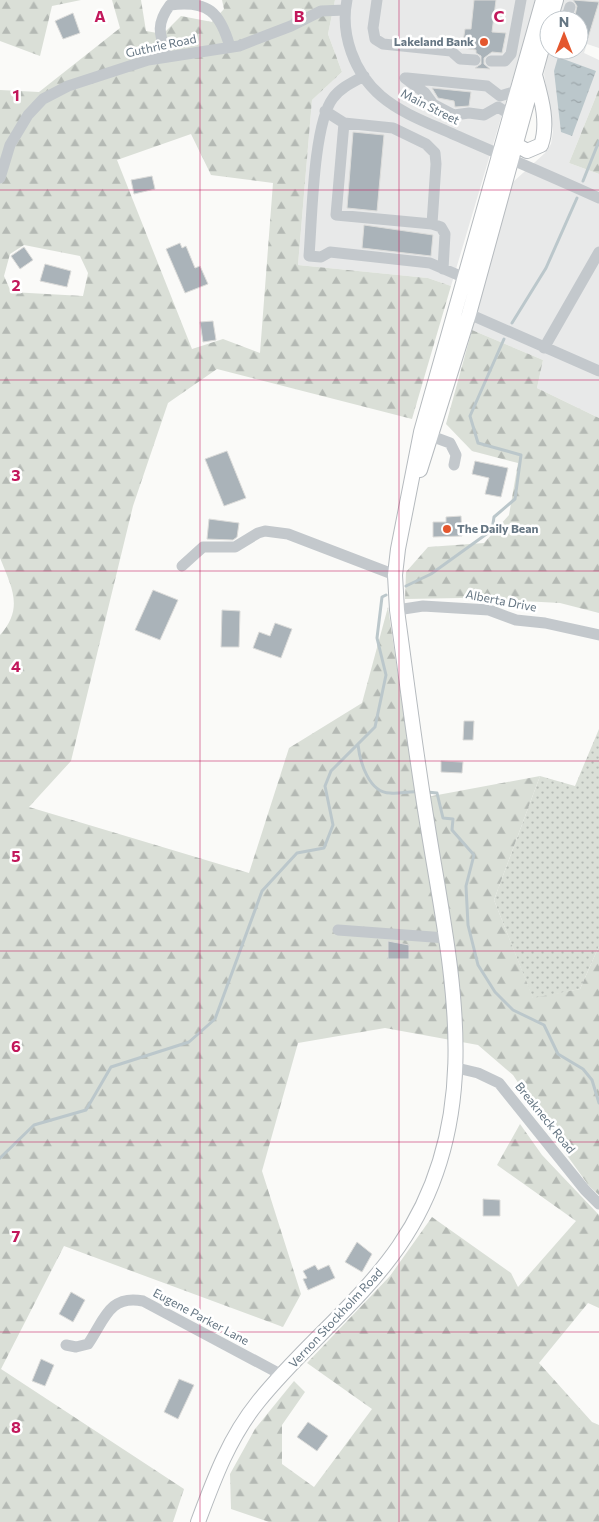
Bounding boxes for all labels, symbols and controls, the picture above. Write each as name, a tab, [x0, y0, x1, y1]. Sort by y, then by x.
text: A	[94, 6, 106, 25]
text: B	[294, 6, 305, 25]
text: C	[494, 6, 505, 25]
north arrow	[539, 10, 589, 60]
text: N	[559, 13, 569, 30]
street label: Guthrie Road	[124, 31, 197, 59]
place label: Lakeland Bank	[394, 34, 474, 48]
marker: Lakeland Bank	[478, 36, 490, 48]
text: 1	[12, 85, 20, 104]
street label: Main Street	[399, 85, 462, 127]
text: 2	[11, 275, 21, 294]
text: 3	[11, 465, 21, 484]
place label: The Daily Bean	[457, 521, 539, 535]
marker: The Daily Bean	[441, 523, 453, 535]
street label: Alberta Drive	[464, 586, 538, 614]
text: 4	[11, 656, 21, 675]
text: 5	[11, 846, 21, 865]
text: 6	[11, 1036, 21, 1055]
street label: Breakneck Road	[513, 1079, 579, 1156]
text: 7	[12, 1226, 21, 1245]
street label: Vernon Stockholm Road	[285, 1265, 385, 1370]
street label: Eugene Parker Lane	[151, 1285, 252, 1347]
text: 8	[11, 1417, 21, 1436]

